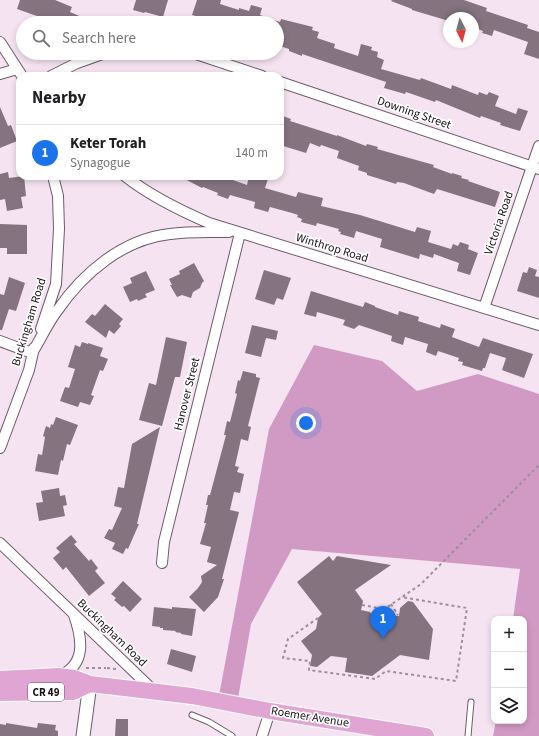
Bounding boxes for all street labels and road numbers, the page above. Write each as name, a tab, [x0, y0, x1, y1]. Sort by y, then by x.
street label: Downing Street	[375, 92, 453, 134]
street label: Victoria Road	[480, 189, 518, 257]
street label: Winthrop Road	[294, 229, 370, 267]
street label: Buckingham Road	[8, 276, 50, 368]
street label: Hanover Street	[170, 356, 204, 432]
street label: Buckingham Road	[73, 595, 151, 671]
road number: CR 49	[28, 683, 64, 701]
street label: Roemer Avenue	[270, 702, 350, 732]

